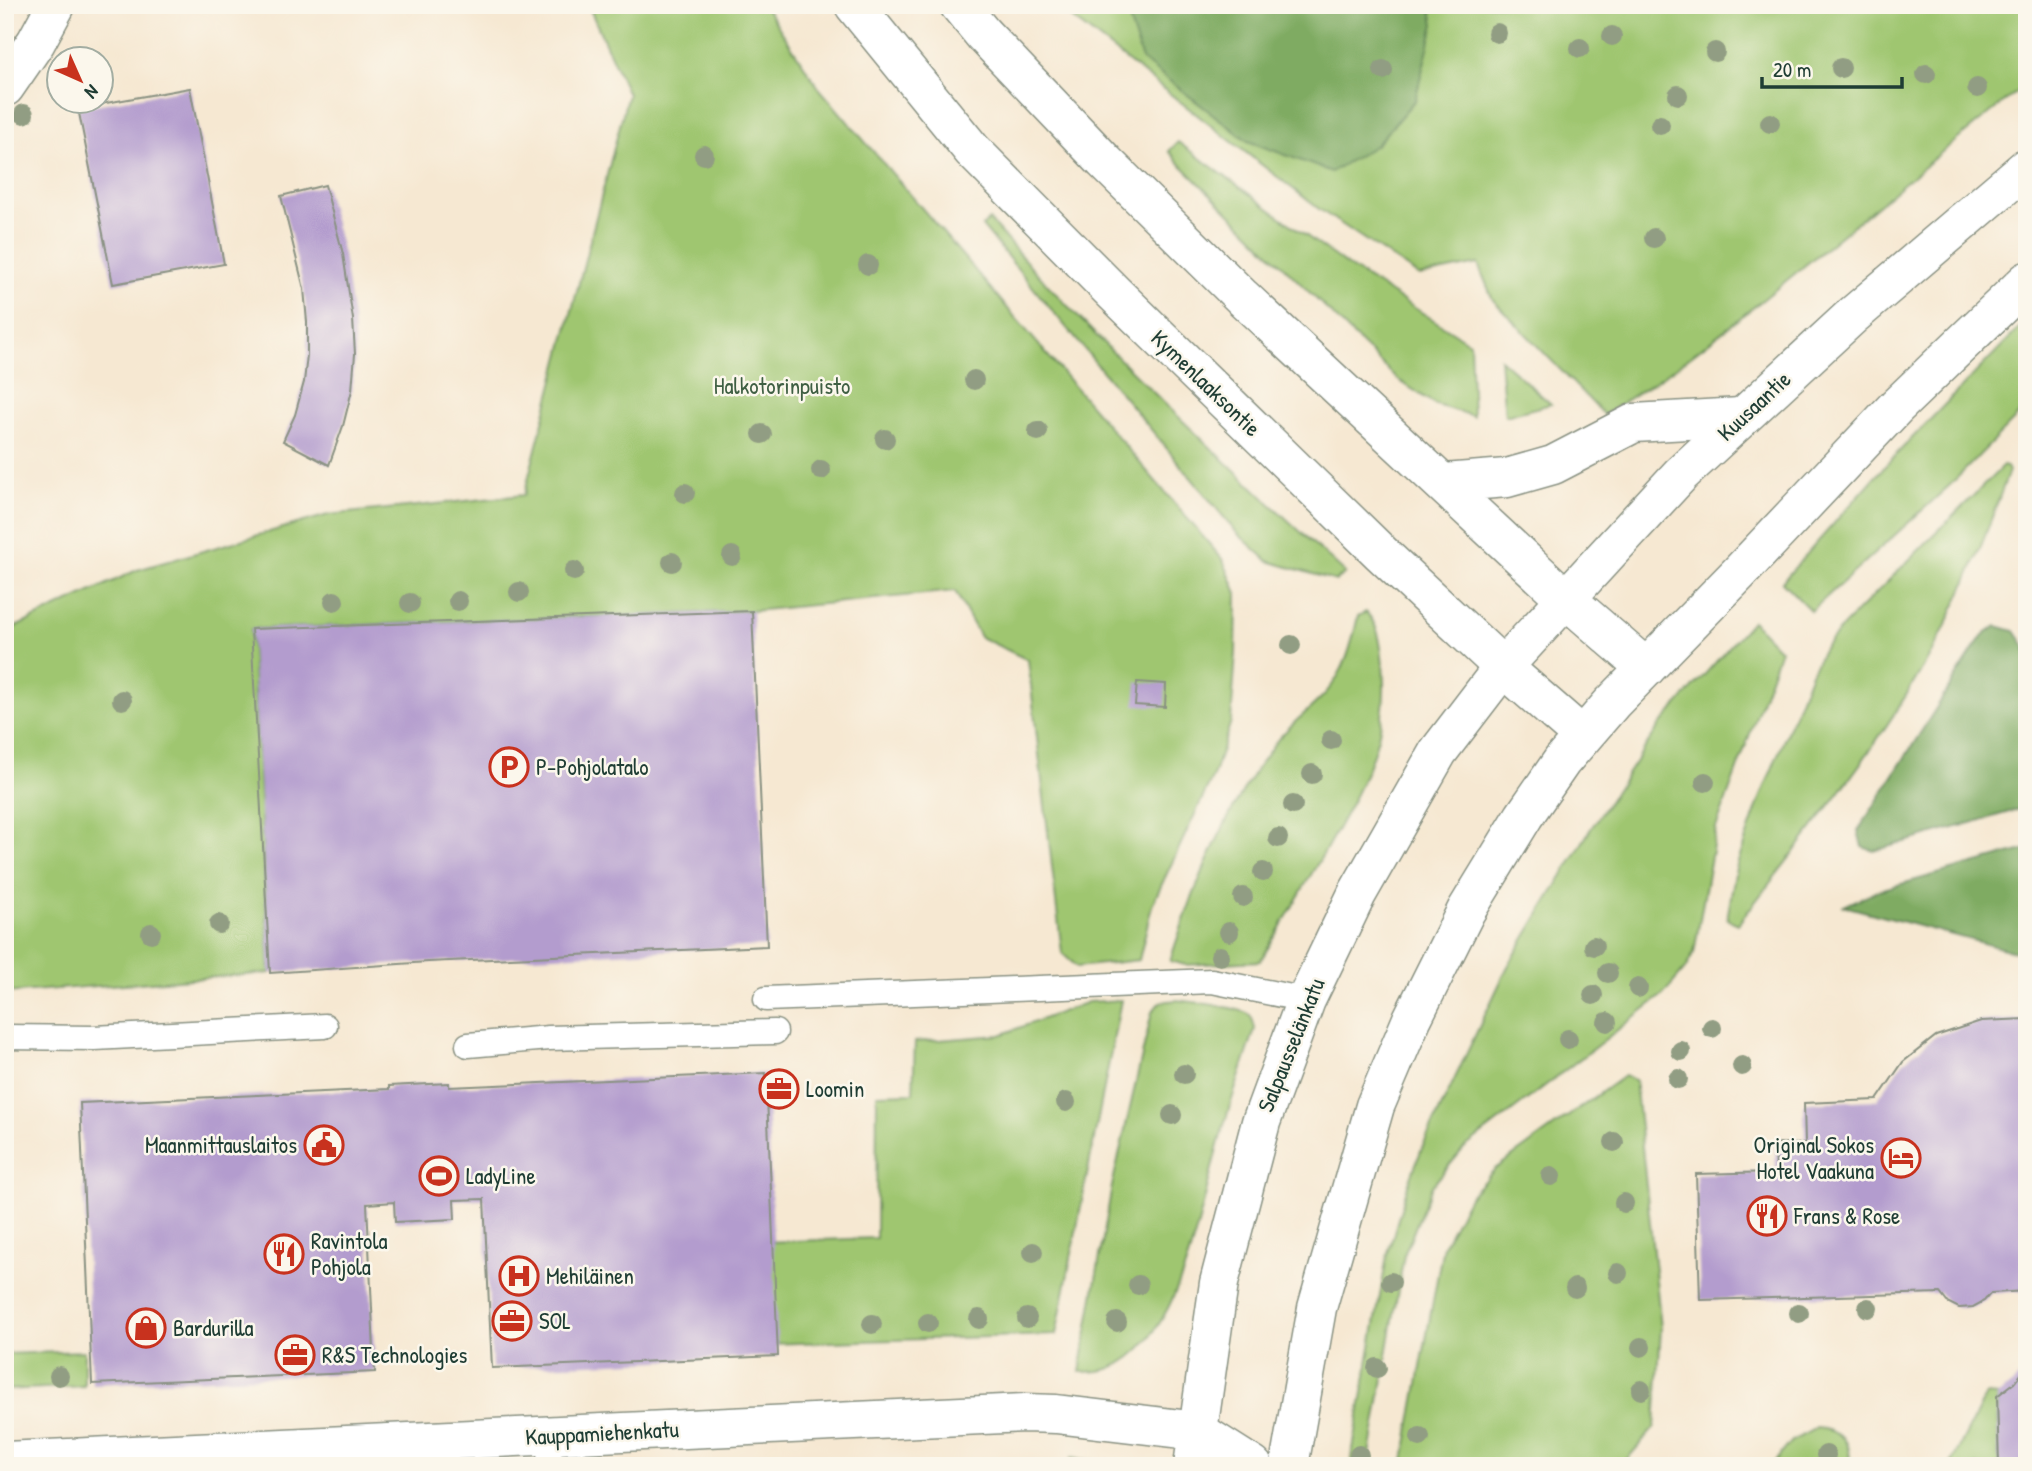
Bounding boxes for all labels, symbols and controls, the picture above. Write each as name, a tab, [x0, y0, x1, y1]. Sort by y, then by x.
north arrow	[46, 46, 116, 116]
scale bar	[1762, 46, 1902, 90]
text: 20 m	[1773, 55, 1811, 84]
text: N	[79, 79, 105, 105]
street label: Kymenlaaksontie	[1145, 322, 1268, 443]
street label: Kuusaantie	[1710, 364, 1797, 448]
park label: Halkotorinpuisto	[714, 370, 850, 401]
parking icon: P-Pohjolatalo	[488, 746, 530, 788]
place label: P-Pohjolatalo	[536, 751, 648, 782]
street label: Salpausselänkatu	[1250, 973, 1331, 1116]
office icon: Loomin	[758, 1068, 800, 1110]
place label: Loomin	[806, 1073, 864, 1104]
public building icon: Maanmittauslaitos	[303, 1124, 345, 1166]
place label: Maanmittauslaitos	[145, 1129, 297, 1160]
place label: Original Sokos Hotel Vaakuna	[1754, 1129, 1874, 1186]
hotel icon: Original Sokos Hotel Vaakuna	[1880, 1137, 1922, 1179]
sports icon: LadyLine	[418, 1155, 460, 1197]
place label: LadyLine	[466, 1160, 536, 1191]
restaurant icon: Frans & Rose	[1746, 1195, 1788, 1237]
place label: Frans & Rose	[1793, 1200, 1900, 1231]
place label: Ravintola Pohjola	[311, 1225, 388, 1282]
restaurant icon: Ravintola Pohjola	[263, 1233, 305, 1275]
hospital icon: Mehiläinen	[498, 1255, 540, 1297]
place label: Mehiläinen	[546, 1260, 634, 1291]
office icon: SOL	[491, 1300, 533, 1342]
place label: SOL	[539, 1305, 571, 1336]
shop icon: Bardurilla	[125, 1307, 167, 1349]
place label: Bardurilla	[173, 1312, 254, 1343]
office icon: R&S Technologies	[274, 1334, 316, 1376]
place label: R&S Technologies	[322, 1339, 468, 1370]
street label: Kauppamiehenkatu	[524, 1413, 680, 1452]

